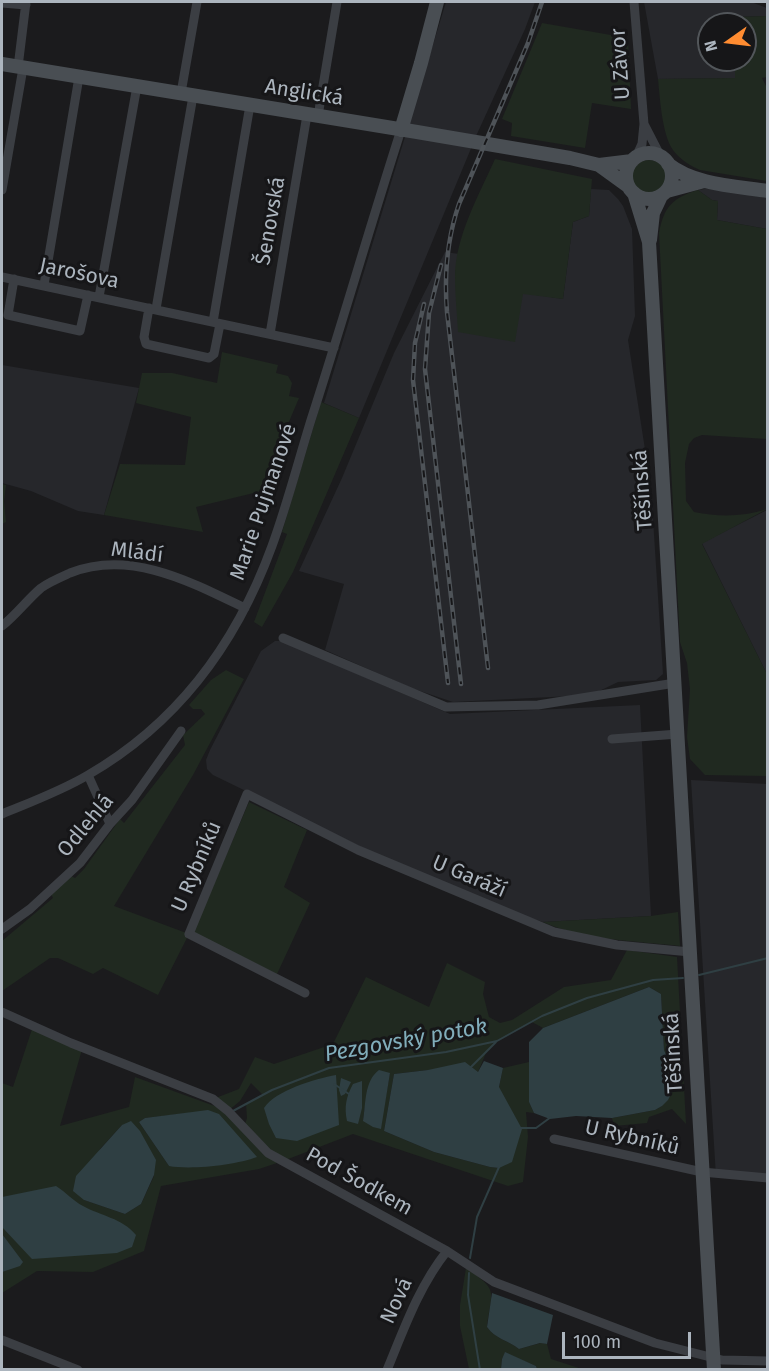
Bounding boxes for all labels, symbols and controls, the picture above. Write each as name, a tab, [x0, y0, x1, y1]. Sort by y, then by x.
north arrow	[697, 12, 757, 72]
street label: U Závor	[606, 27, 636, 101]
text: N	[700, 39, 721, 53]
street label: Anglická	[263, 74, 345, 112]
street label: Šenovská	[251, 175, 291, 267]
street label: Jarošova	[37, 253, 121, 295]
street label: Marie Pujmanové	[225, 420, 303, 584]
street label: Těšínská	[628, 449, 658, 531]
street label: Mládí	[109, 537, 165, 569]
street label: Odlehlá	[52, 789, 120, 863]
street label: U Rybníků	[167, 818, 227, 916]
street label: U Garáží	[428, 850, 510, 904]
street label: Těšínská	[659, 1012, 689, 1094]
water label: Pezgovský potok	[323, 1014, 489, 1068]
street label: U Rybníků	[582, 1115, 682, 1161]
street label: Pod Šodkem	[301, 1142, 417, 1222]
street label: Nová	[375, 1274, 419, 1328]
scale bar	[565, 1320, 694, 1358]
text: 100 m	[573, 1331, 621, 1353]

